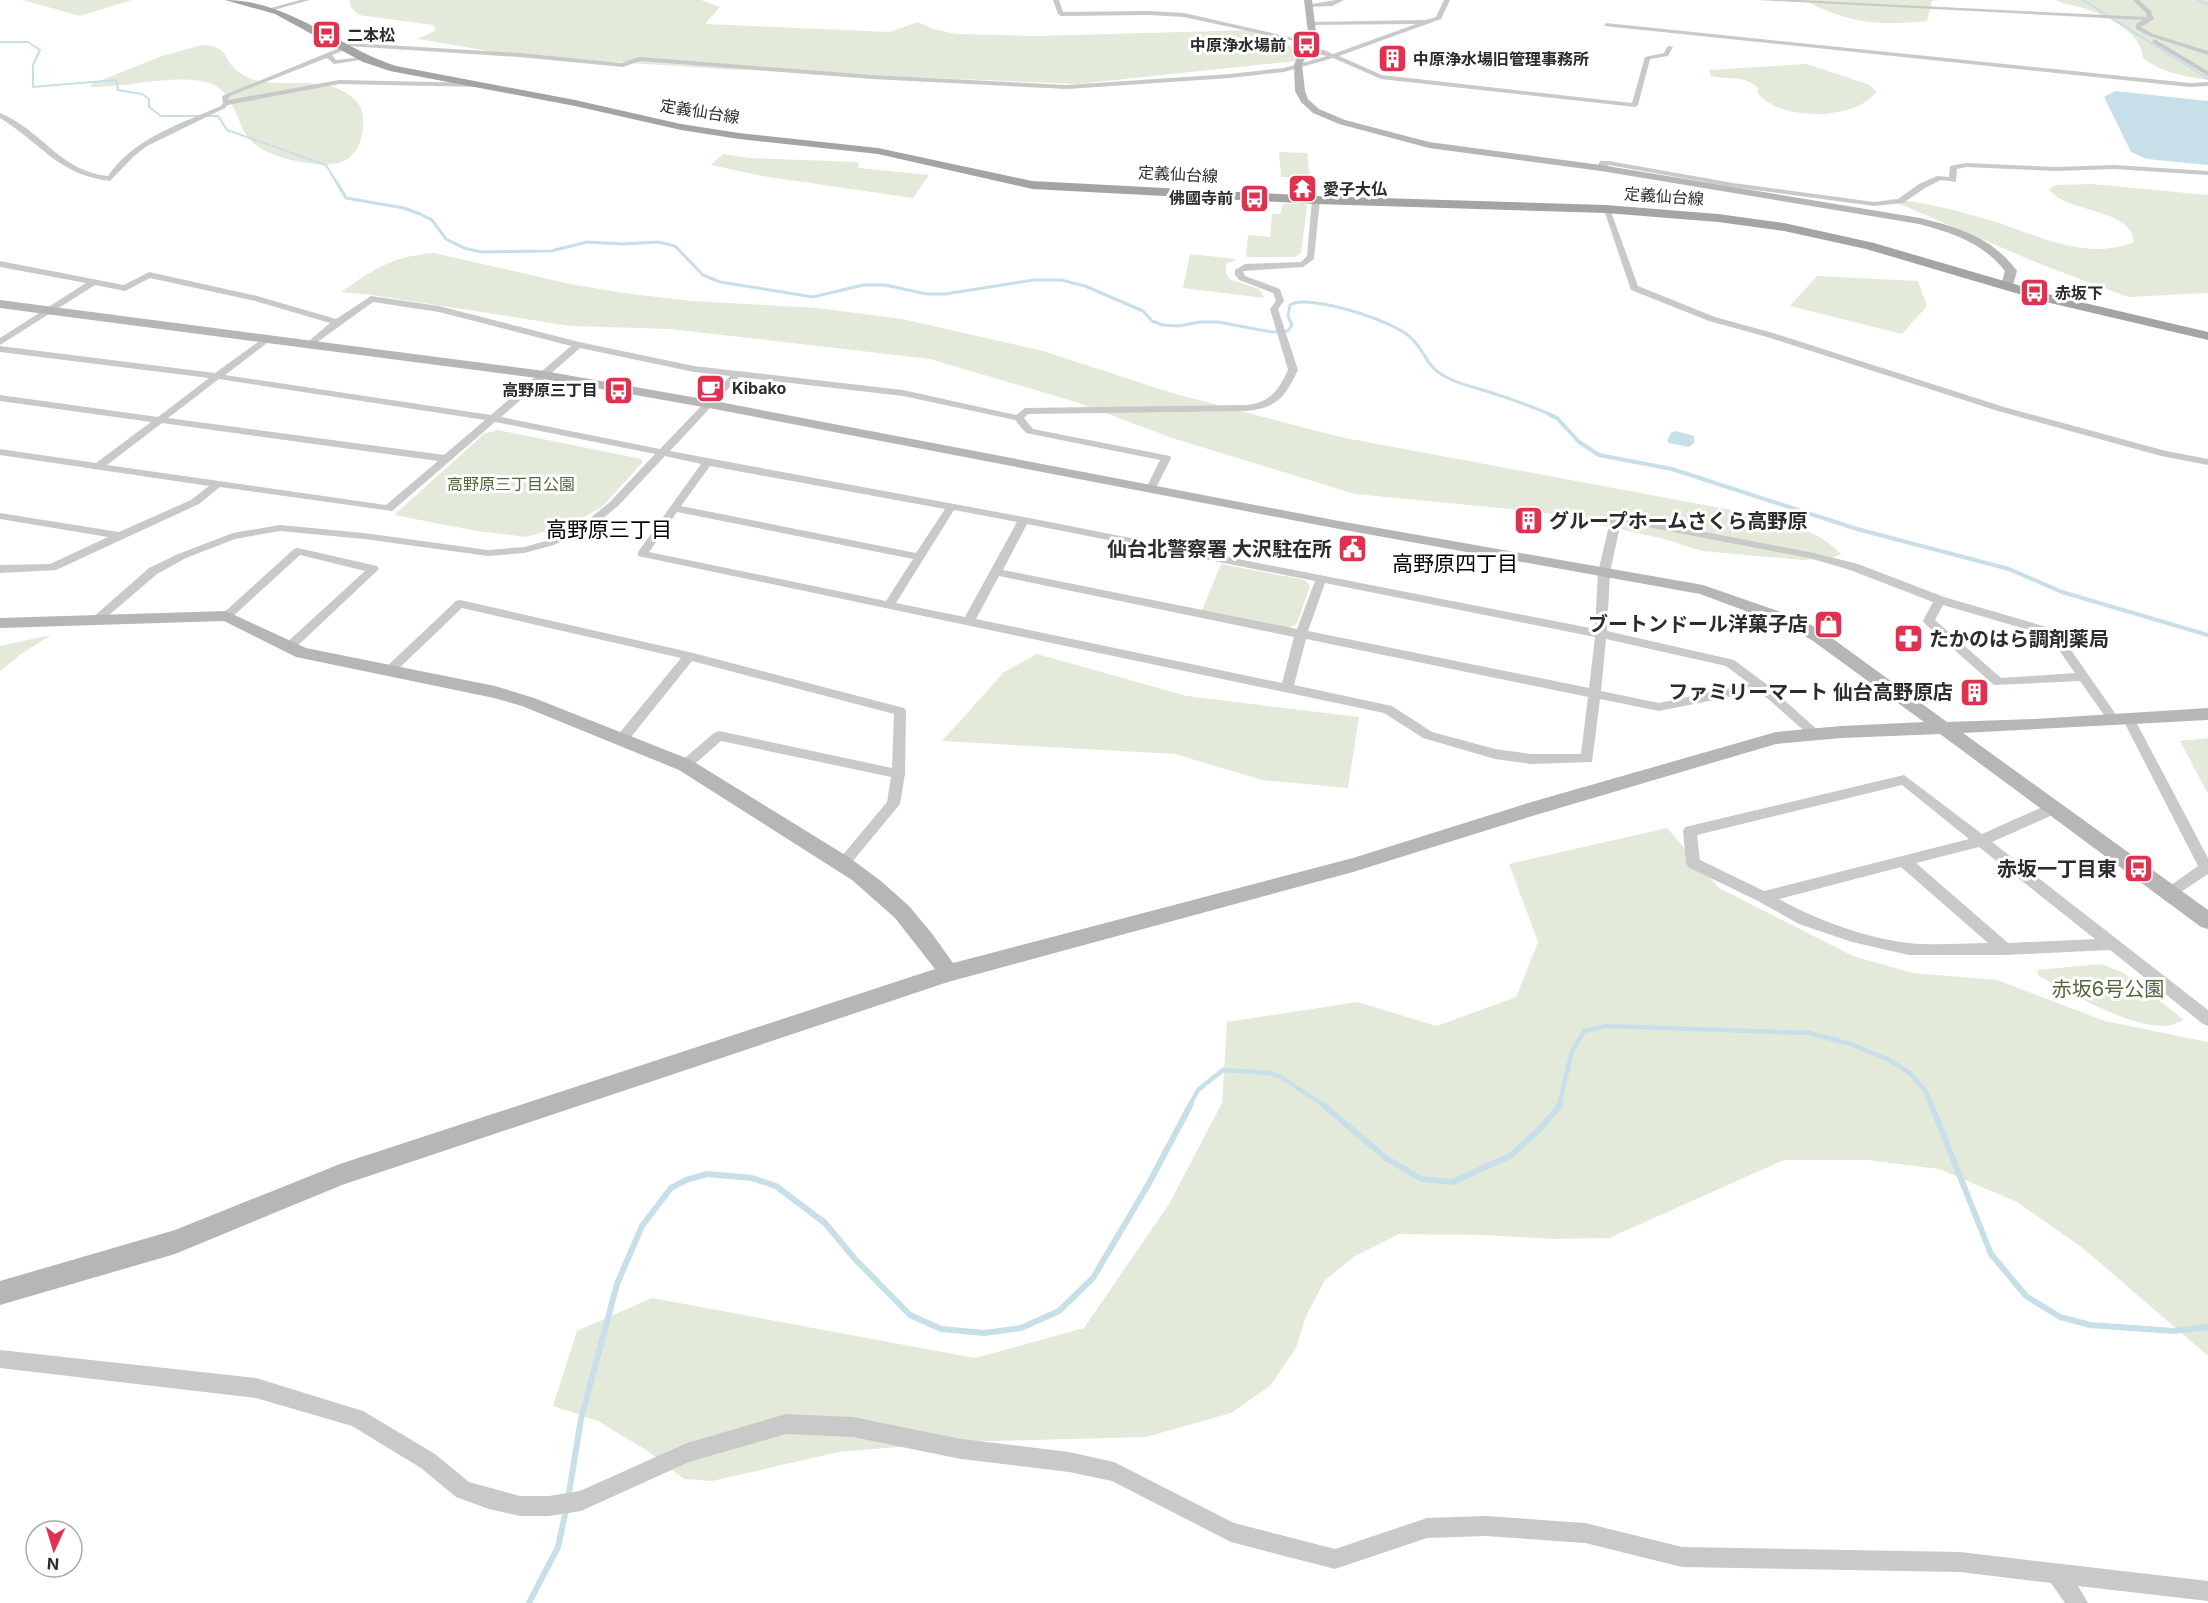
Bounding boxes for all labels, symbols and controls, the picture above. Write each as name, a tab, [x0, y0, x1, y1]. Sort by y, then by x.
bus stop icon: 二本松	[310, 19, 342, 51]
place label: 二本松	[347, 25, 395, 45]
bus stop icon: 中原浄水場前	[1291, 29, 1323, 61]
place label: 中原浄水場前	[1190, 35, 1286, 55]
building icon: 中原浄水場旧管理事務所	[1376, 43, 1408, 75]
place label: 中原浄水場旧管理事務所	[1413, 49, 1589, 69]
street label: 定義仙台線	[659, 95, 741, 127]
street label: 定義仙台線	[1138, 162, 1218, 186]
temple icon: 愛子大仏	[1286, 173, 1318, 205]
place label: 愛子大仏	[1323, 179, 1387, 199]
bus stop icon: 佛國寺前	[1238, 182, 1270, 214]
street label: 定義仙台線	[1623, 183, 1705, 209]
place label: 佛國寺前	[1169, 188, 1233, 208]
bus stop icon: 赤坂下	[2018, 277, 2050, 309]
place label: 赤坂下	[2055, 283, 2103, 303]
cafe icon: Kibako	[695, 372, 727, 404]
bus stop icon: 高野原三丁目	[603, 374, 635, 406]
place label: Kibako	[732, 378, 786, 398]
place label: 高野原三丁目	[502, 380, 598, 400]
park label: 高野原三丁目公園	[447, 474, 575, 494]
building icon: グループホームさくら高野原	[1512, 505, 1544, 537]
place label: グループホームさくら高野原	[1549, 509, 1807, 533]
district label: 高野原三丁目	[546, 517, 672, 542]
public building icon: 仙台北警察署 大沢駐在所	[1337, 533, 1369, 565]
place label: 仙台北警察署 大沢駐在所	[1107, 537, 1332, 561]
district label: 高野原四丁目	[1392, 551, 1518, 576]
shop icon: ブートンドール洋菓子店	[1813, 608, 1845, 640]
place label: ブートンドール洋菓子店	[1588, 612, 1808, 636]
pharmacy icon: たかのはら調剤薬局	[1892, 623, 1924, 655]
place label: たかのはら調剤薬局	[1929, 627, 2109, 651]
building icon: ファミリーマート 仙台高野原店	[1958, 676, 1990, 708]
place label: ファミリーマート 仙台高野原店	[1668, 680, 1953, 704]
bus stop icon: 赤坂一丁目東	[2122, 853, 2154, 885]
place label: 赤坂一丁目東	[1997, 857, 2117, 881]
park label: 赤坂6号公園	[2052, 977, 2164, 1001]
north arrow	[24, 1519, 84, 1579]
text: N	[46, 1554, 60, 1574]

